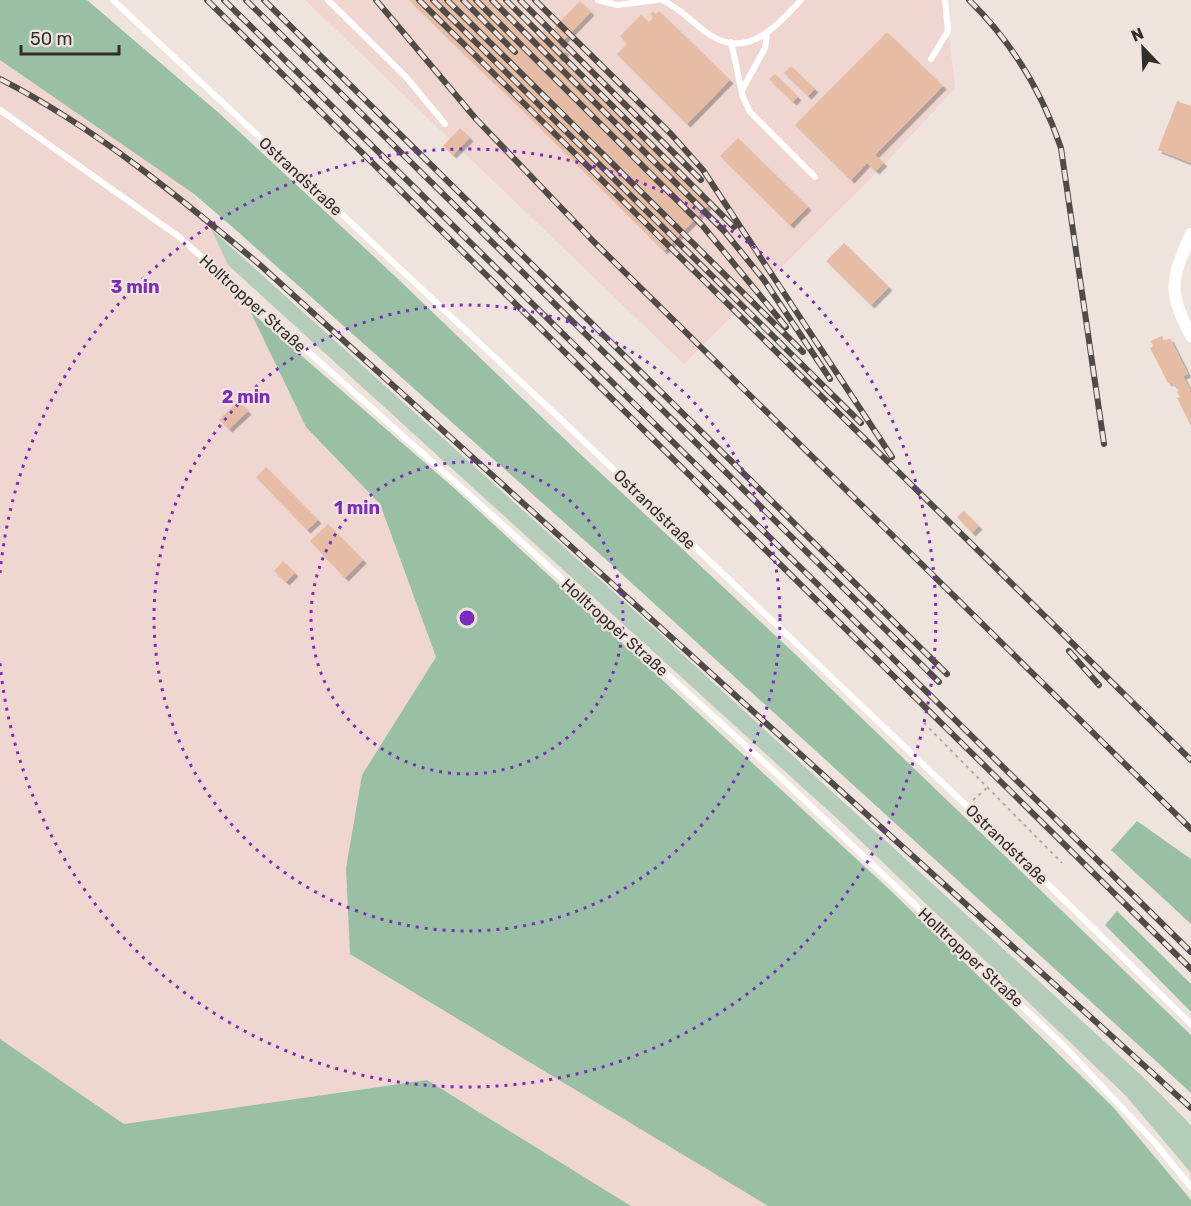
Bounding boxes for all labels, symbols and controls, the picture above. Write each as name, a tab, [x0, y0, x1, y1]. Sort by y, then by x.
scale bar	[21, 18, 118, 56]
north arrow	[1113, 18, 1173, 78]
text: N	[1128, 24, 1146, 46]
text: 50 m	[30, 28, 73, 50]
street label: Ostrandstraße	[255, 133, 346, 220]
street label: Holltropper Straße	[195, 251, 310, 356]
text: 3 min	[111, 276, 159, 298]
text: 2 min	[222, 386, 270, 408]
street label: Ostrandstraße	[610, 465, 700, 553]
text: 1 min	[334, 497, 380, 519]
street label: Holltropper Straße	[557, 575, 672, 680]
centre of rings	[457, 608, 477, 628]
street label: Ostrandstraße	[962, 800, 1052, 888]
street label: Holltropper Straße	[914, 904, 1027, 1011]

